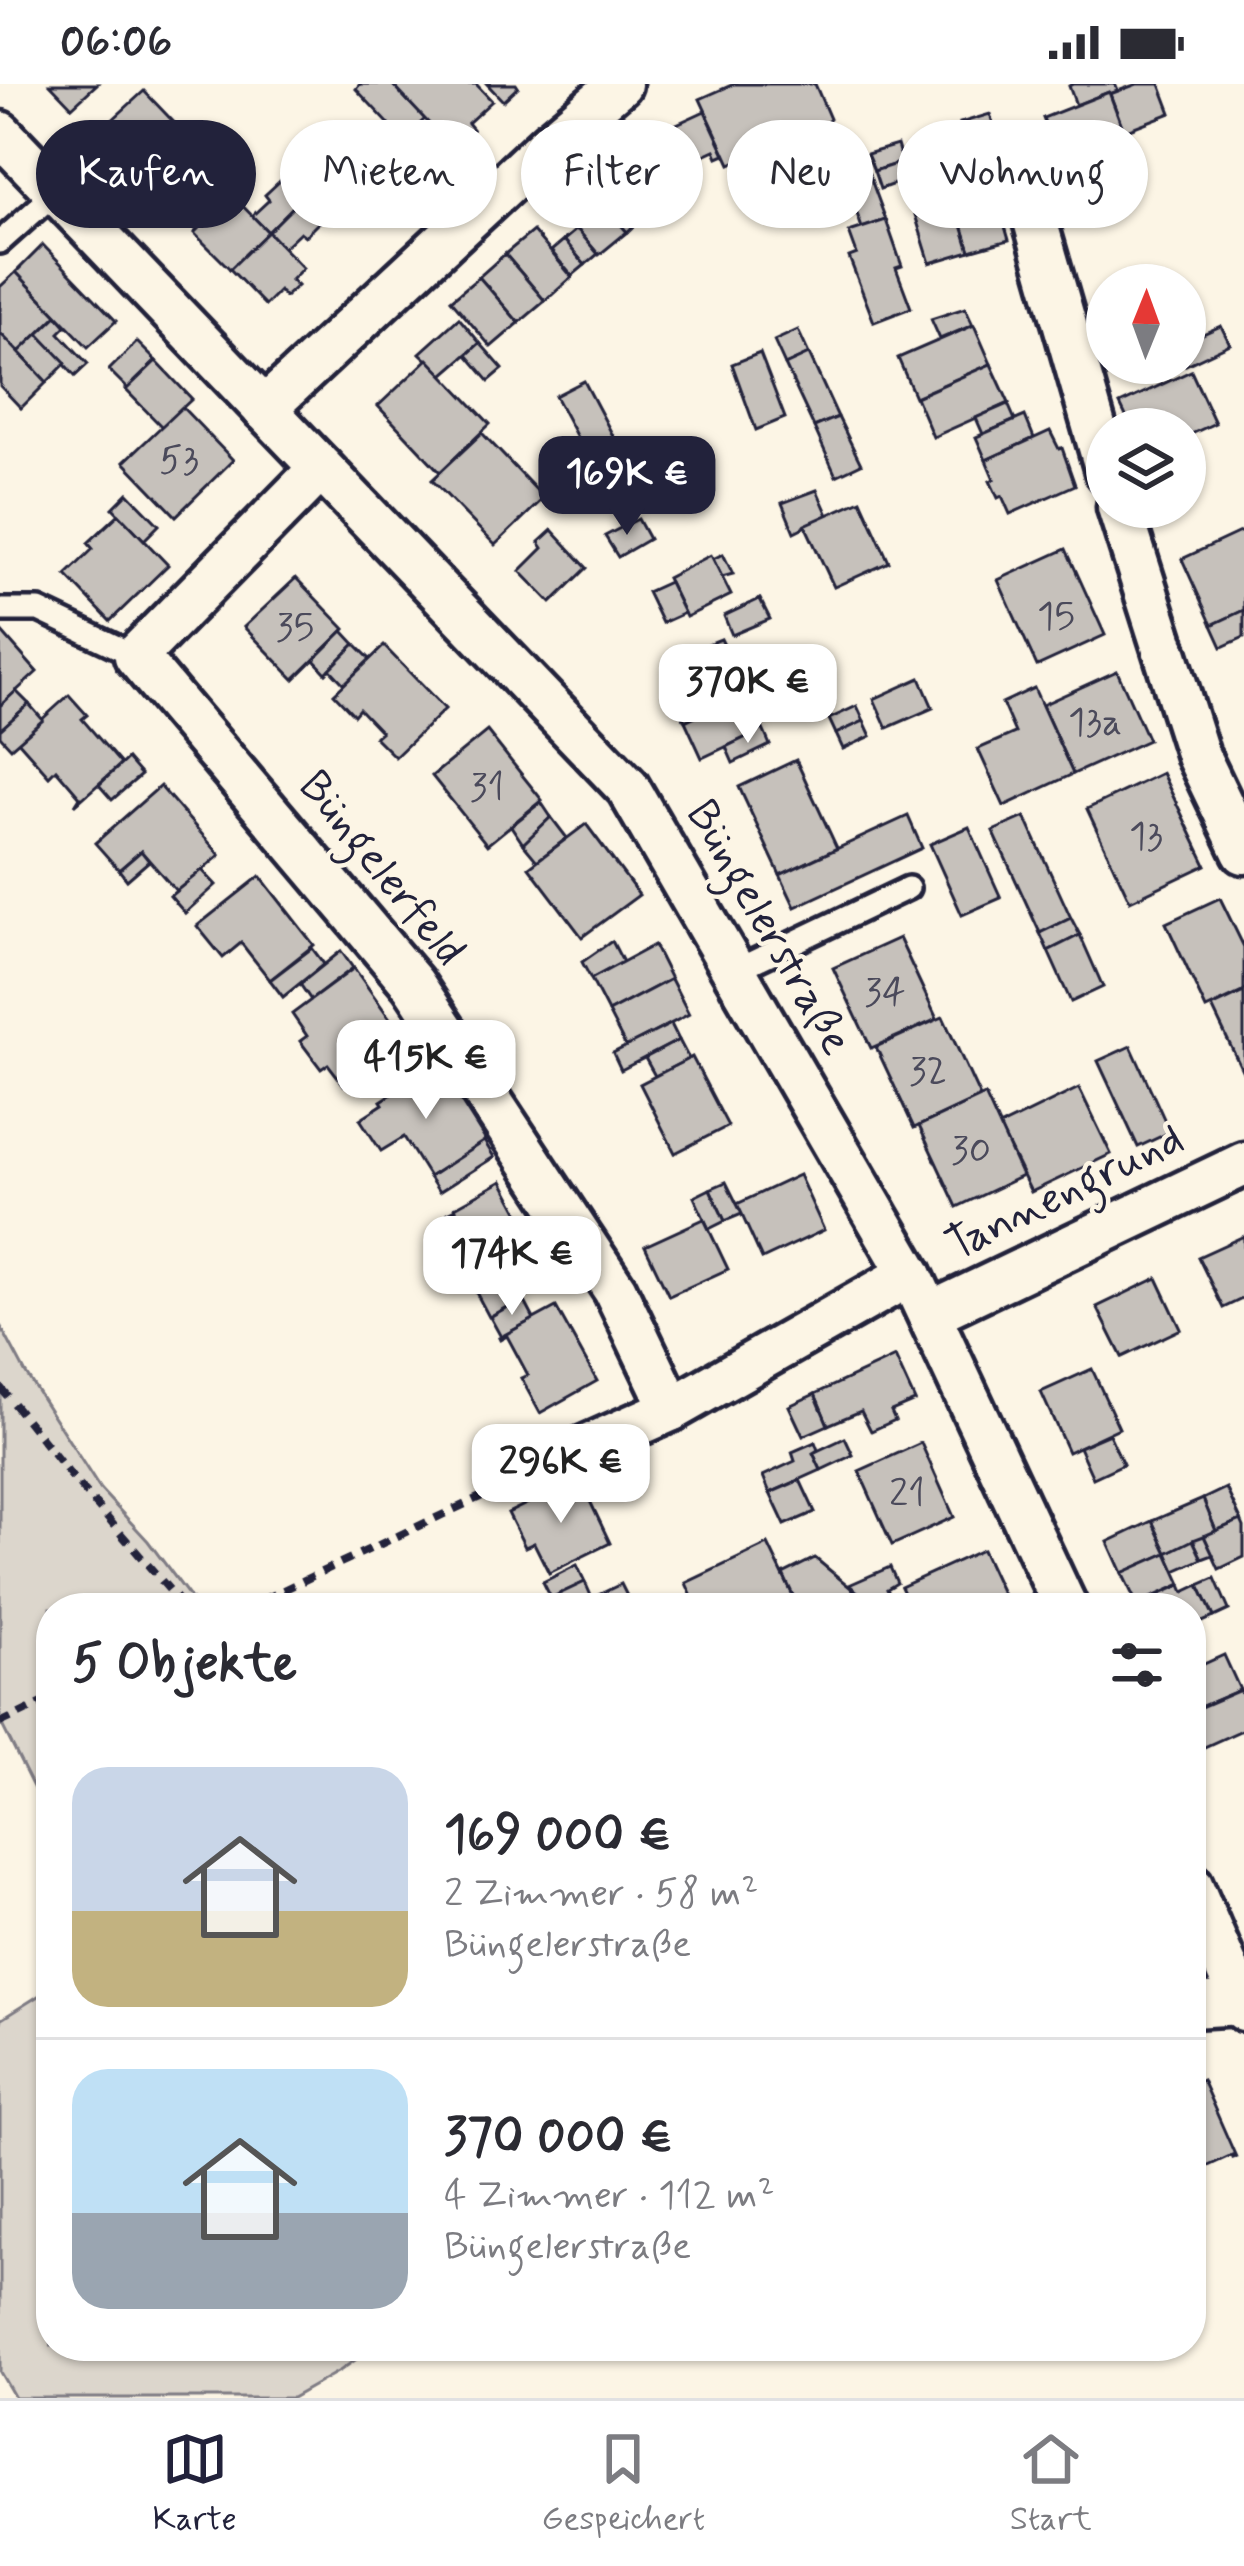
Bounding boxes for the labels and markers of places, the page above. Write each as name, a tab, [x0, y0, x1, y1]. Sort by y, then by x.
pin: 169K €	[529, 436, 725, 538]
pin: 370K €	[650, 644, 846, 746]
pin: 415K €	[328, 1020, 524, 1122]
pin: 174K €	[414, 1216, 610, 1318]
pin: 296K €	[463, 1424, 659, 1526]

